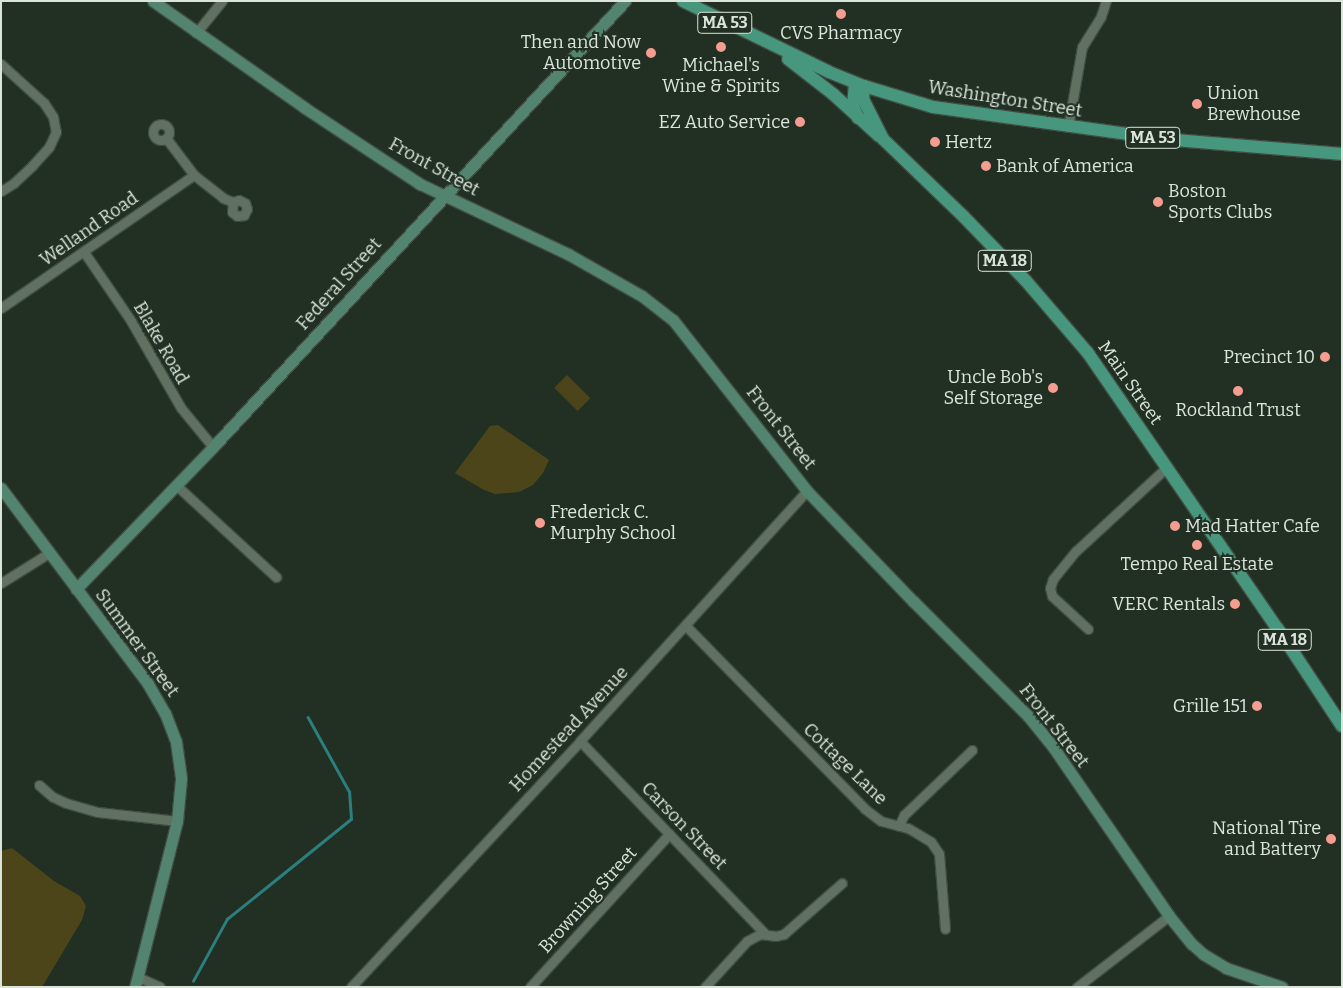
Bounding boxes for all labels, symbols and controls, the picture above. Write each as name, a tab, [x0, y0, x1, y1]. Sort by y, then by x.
marker: CVS Pharmacy	[835, 8, 847, 20]
road number: MA 53	[696, 9, 754, 36]
place label: CVS Pharmacy	[780, 22, 902, 44]
place label: Then and Now Automotive	[521, 32, 641, 74]
marker: Michael's Wine & Spirits	[715, 41, 727, 53]
marker: Then and Now Automotive	[645, 47, 657, 59]
place label: Michael's Wine & Spirits	[662, 55, 780, 98]
street label: Washington Street	[926, 76, 1084, 122]
place label: Union Brewhouse	[1207, 83, 1301, 126]
marker: Union Brewhouse	[1191, 98, 1203, 110]
place label: EZ Auto Service	[659, 111, 790, 133]
marker: EZ Auto Service	[794, 116, 806, 128]
road number: MA 53	[1124, 125, 1182, 152]
place label: Hertz	[945, 131, 992, 153]
street label: Front Street	[385, 133, 483, 201]
marker: Hertz	[929, 136, 941, 148]
place label: Bank of America	[996, 155, 1134, 177]
marker: Bank of America	[980, 160, 992, 172]
place label: Boston Sports Clubs	[1168, 181, 1272, 223]
street label: Welland Road	[36, 187, 142, 271]
marker: Boston Sports Clubs	[1152, 196, 1164, 208]
street label: Federal Street	[292, 233, 386, 335]
road number: MA 18	[978, 248, 1032, 274]
street label: Blake Road	[129, 298, 193, 388]
street label: Main Street	[1093, 337, 1167, 429]
place label: Precinct 10	[1223, 346, 1315, 368]
marker: Precinct 10	[1319, 351, 1331, 363]
place label: Uncle Bob's Self Storage	[943, 367, 1043, 409]
street label: Front Street	[742, 382, 820, 474]
marker: Uncle Bob's Self Storage	[1047, 382, 1059, 394]
marker: Rockland Trust	[1232, 385, 1244, 397]
place label: Rockland Trust	[1175, 399, 1301, 421]
place label: Frederick C. Murphy School	[550, 502, 676, 544]
place label: Mad Hatter Cafe	[1185, 515, 1320, 537]
marker: Frederick C. Murphy School	[534, 517, 546, 529]
marker: Mad Hatter Cafe	[1169, 520, 1181, 532]
marker: Tempo Real Estate	[1191, 539, 1203, 551]
place label: Tempo Real Estate	[1120, 553, 1274, 575]
street label: Summer Street	[91, 585, 183, 701]
place label: VERC Rentals	[1112, 593, 1225, 615]
marker: VERC Rentals	[1229, 598, 1241, 610]
road number: MA 18	[1258, 626, 1312, 654]
street label: Homestead Avenue	[505, 662, 633, 796]
street label: Front Street	[1015, 680, 1093, 772]
place label: Grille 151	[1173, 695, 1247, 717]
marker: Grille 151	[1251, 700, 1263, 712]
street label: Cottage Lane	[799, 719, 891, 809]
street label: Carson Street	[637, 778, 731, 874]
place label: National Tire and Battery	[1212, 818, 1321, 861]
marker: National Tire and Battery	[1325, 833, 1337, 845]
street label: Browning Street	[535, 842, 641, 958]

